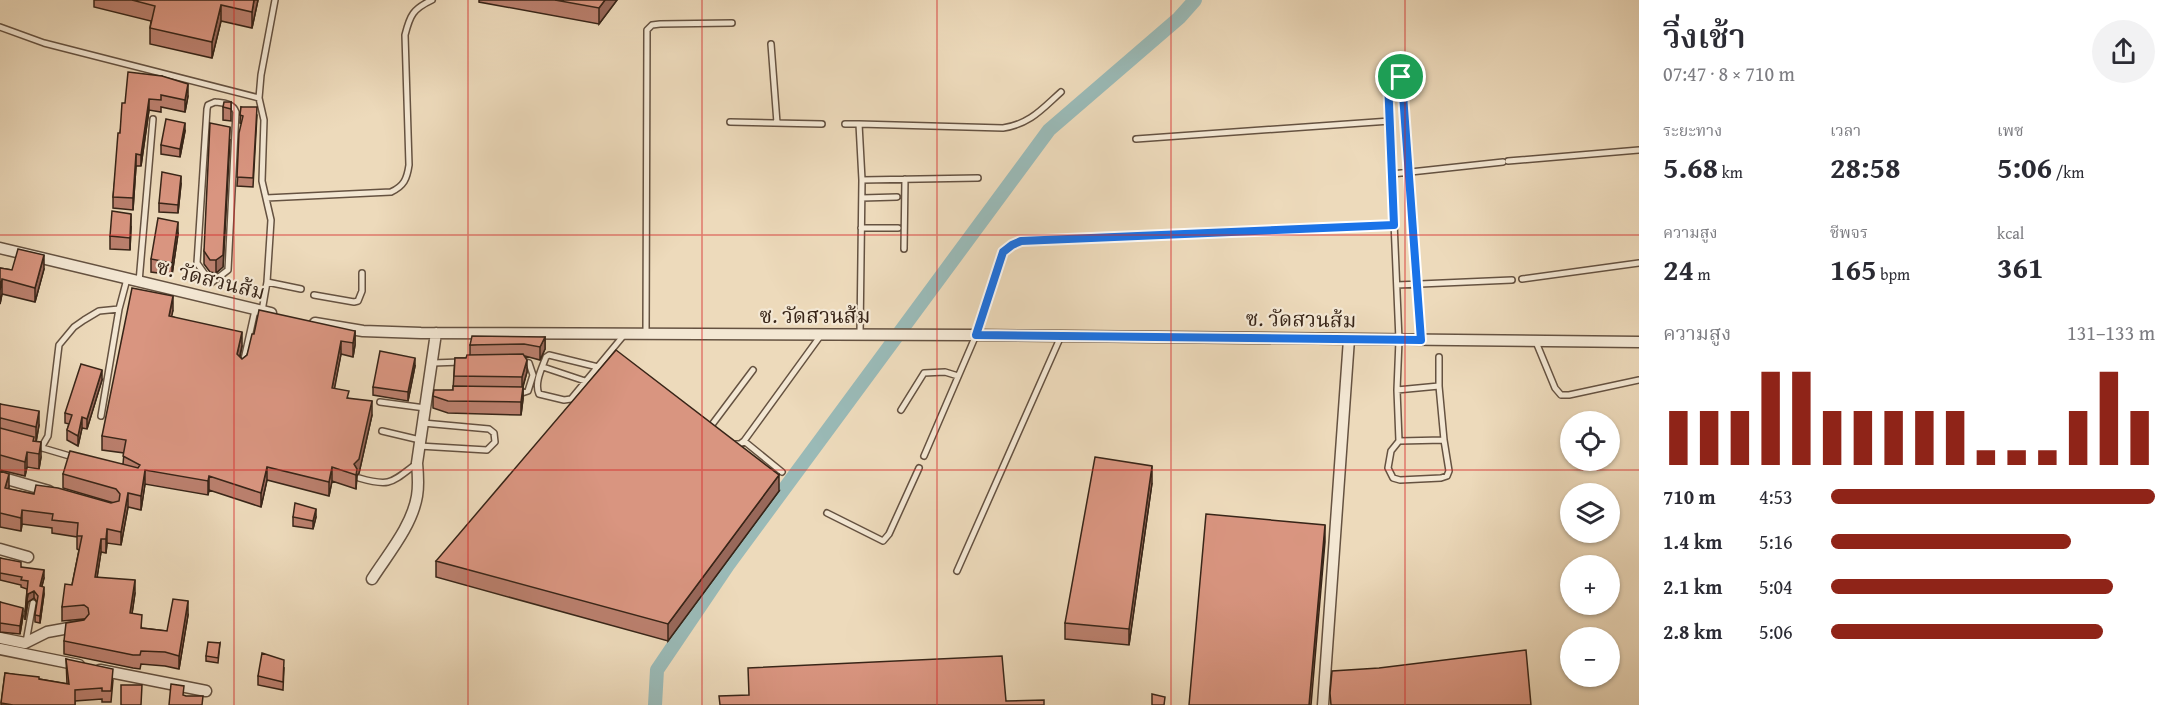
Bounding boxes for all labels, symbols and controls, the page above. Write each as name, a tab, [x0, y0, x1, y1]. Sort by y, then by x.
text: วิ่งเช้า	[1663, 12, 1746, 60]
button: share	[2092, 20, 2155, 83]
pin	[1375, 51, 1426, 102]
text: 07:47 · 8 × 710 m	[1663, 59, 1795, 88]
icon: arrive	[1384, 60, 1417, 93]
text: ระยะทาง	[1663, 118, 1722, 142]
text: เวลา	[1830, 118, 1861, 142]
text: เพซ	[1997, 118, 2024, 142]
text: 5.68	[1663, 145, 1718, 189]
text: 28:58	[1830, 145, 1901, 189]
text: 5:06	[1997, 145, 2052, 189]
text: km	[1718, 160, 1743, 184]
text: /km	[2052, 160, 2084, 184]
text: ความสูง	[1663, 220, 1718, 244]
text: ชีพจร	[1830, 220, 1868, 244]
text: kcal	[1997, 221, 2024, 245]
text: 361	[1997, 245, 2044, 289]
text: 24	[1663, 247, 1694, 291]
text: 165	[1830, 247, 1877, 291]
street label: ซ. วัดสวนส้ม	[153, 251, 269, 307]
text: m	[1694, 262, 1711, 286]
text: bpm	[1877, 262, 1910, 286]
street label: ซ. วัดสวนส้ม	[760, 300, 870, 331]
street label: ซ. วัดสวนส้ม	[1245, 303, 1357, 335]
text: ความสูง	[1663, 318, 1731, 347]
text: 131–133 m	[2067, 318, 2155, 347]
map controls	[1560, 411, 1620, 687]
button: locate	[1560, 411, 1620, 471]
text: 710 m	[1663, 482, 1716, 511]
text: 4:53	[1759, 482, 1793, 511]
button: layers	[1560, 483, 1620, 543]
text: 1.4 km	[1663, 527, 1722, 556]
text: 5:16	[1759, 527, 1793, 556]
button: +	[1560, 555, 1620, 615]
text: 2.1 km	[1663, 572, 1722, 601]
text: 5:04	[1759, 572, 1793, 601]
text: 2.8 km	[1663, 617, 1722, 646]
text: 5:06	[1759, 617, 1793, 646]
button: −	[1560, 627, 1620, 687]

